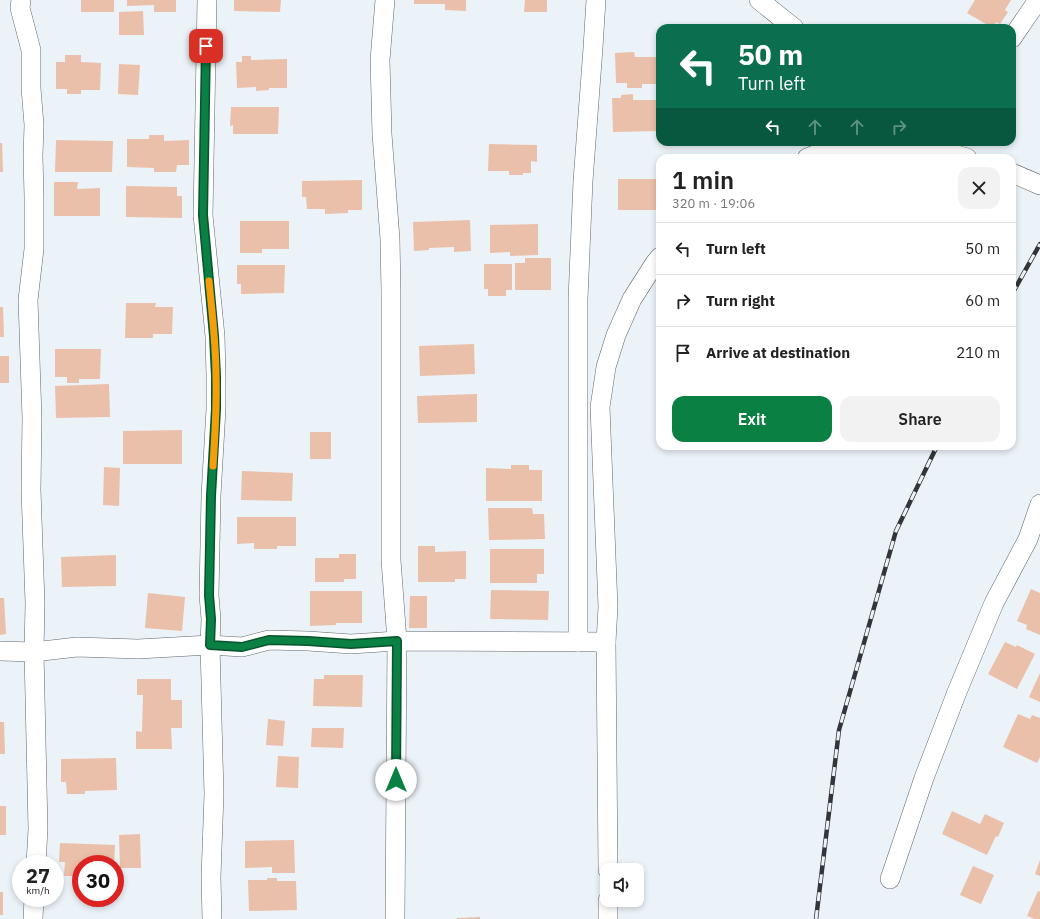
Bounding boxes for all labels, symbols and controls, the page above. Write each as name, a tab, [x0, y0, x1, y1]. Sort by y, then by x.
pin	[189, 29, 223, 63]
icon: arrive	[195, 35, 217, 57]
text: 50 m	[738, 36, 803, 73]
icon: left	[672, 40, 724, 92]
text: Turn left	[738, 72, 806, 95]
icon: left	[762, 116, 784, 138]
icon: ahead	[804, 116, 826, 138]
icon: ahead	[846, 116, 868, 138]
icon: right	[888, 116, 910, 138]
text: 1 min	[672, 164, 734, 196]
button: close	[958, 167, 1000, 209]
text: 320 m · 19:06	[672, 195, 755, 212]
icon: left	[672, 238, 694, 260]
text: Turn left	[706, 239, 766, 258]
text: 50 m	[965, 239, 1000, 258]
icon: right	[672, 290, 694, 312]
text: Turn right	[706, 291, 775, 310]
text: 60 m	[965, 291, 1000, 310]
icon: arrive	[672, 342, 694, 364]
text: Arrive at destination	[706, 343, 850, 362]
text: 210 m	[956, 343, 1000, 362]
button: Exit	[672, 396, 832, 442]
button: Share	[840, 396, 1000, 442]
position arrow	[375, 759, 417, 801]
speed limit sign: 30	[72, 855, 124, 907]
text: 27	[26, 862, 50, 889]
map controls	[600, 863, 644, 907]
button: sound	[600, 863, 644, 907]
text: km/h	[26, 884, 50, 897]

